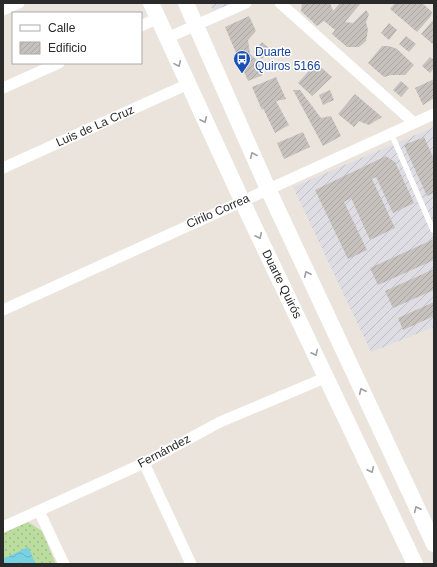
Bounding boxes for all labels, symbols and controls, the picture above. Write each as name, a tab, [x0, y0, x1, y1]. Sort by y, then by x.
legend	[12, 12, 142, 64]
text: Calle	[48, 21, 76, 35]
text: Edificio	[48, 41, 87, 55]
place label: Duarte Quiros 5166	[255, 45, 321, 73]
bus stop icon: Duarte Quiros 5166	[232, 49, 252, 74]
one-way arrow	[174, 60, 182, 67]
street label: Luis de La Cruz	[54, 103, 136, 149]
one-way arrow	[199, 115, 207, 123]
one-way arrow	[249, 152, 257, 159]
street label: Cirilo Correa	[184, 191, 252, 231]
one-way arrow	[254, 231, 262, 239]
street label: Duarte Quirós	[259, 247, 305, 321]
one-way arrow	[304, 270, 312, 278]
one-way arrow	[310, 349, 318, 356]
one-way arrow	[359, 388, 367, 396]
street label: Fernández	[135, 431, 193, 471]
one-way arrow	[366, 466, 374, 474]
one-way arrow	[414, 506, 422, 513]

